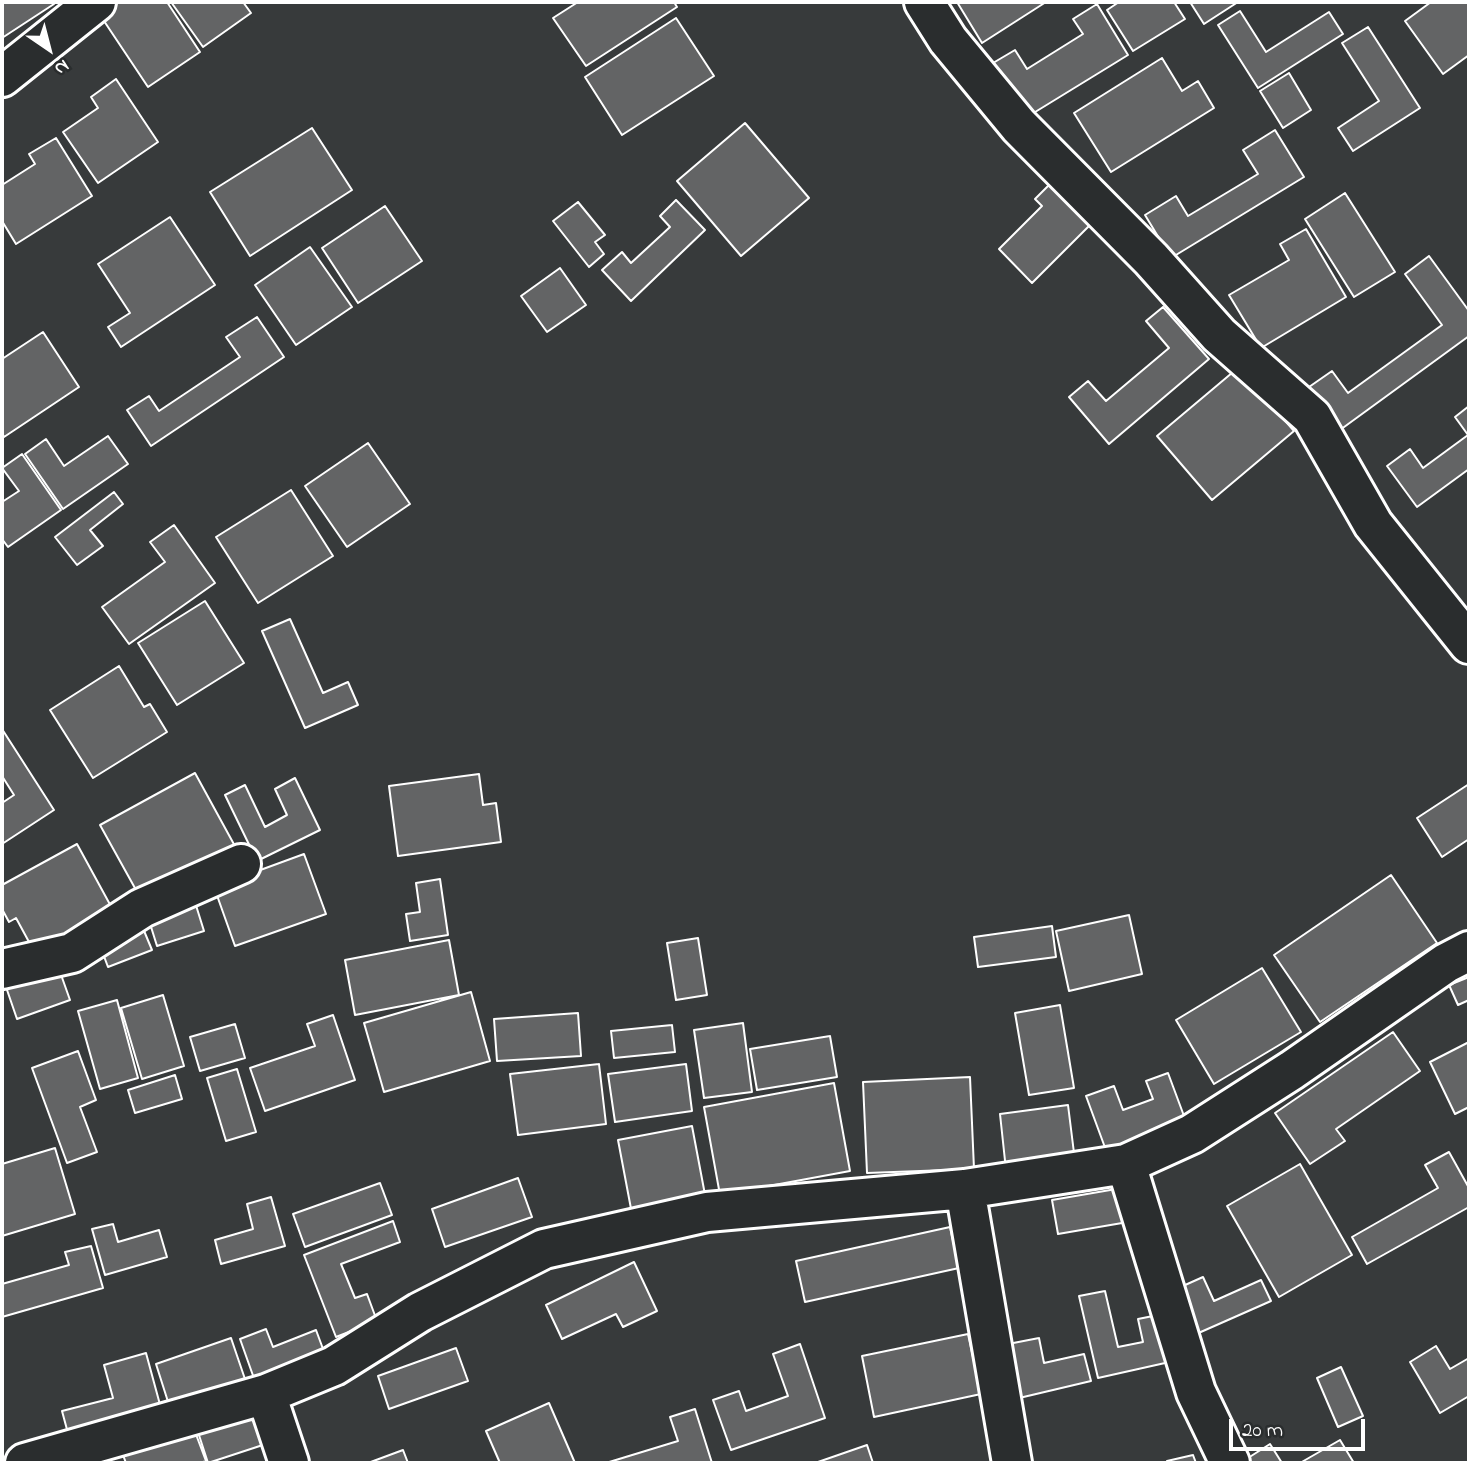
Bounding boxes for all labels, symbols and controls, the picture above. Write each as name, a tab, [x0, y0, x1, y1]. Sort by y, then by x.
north arrow	[14, 14, 84, 84]
text: N	[48, 52, 74, 81]
scale bar	[1233, 1406, 1370, 1450]
text: 20 m	[1242, 1416, 1283, 1446]

